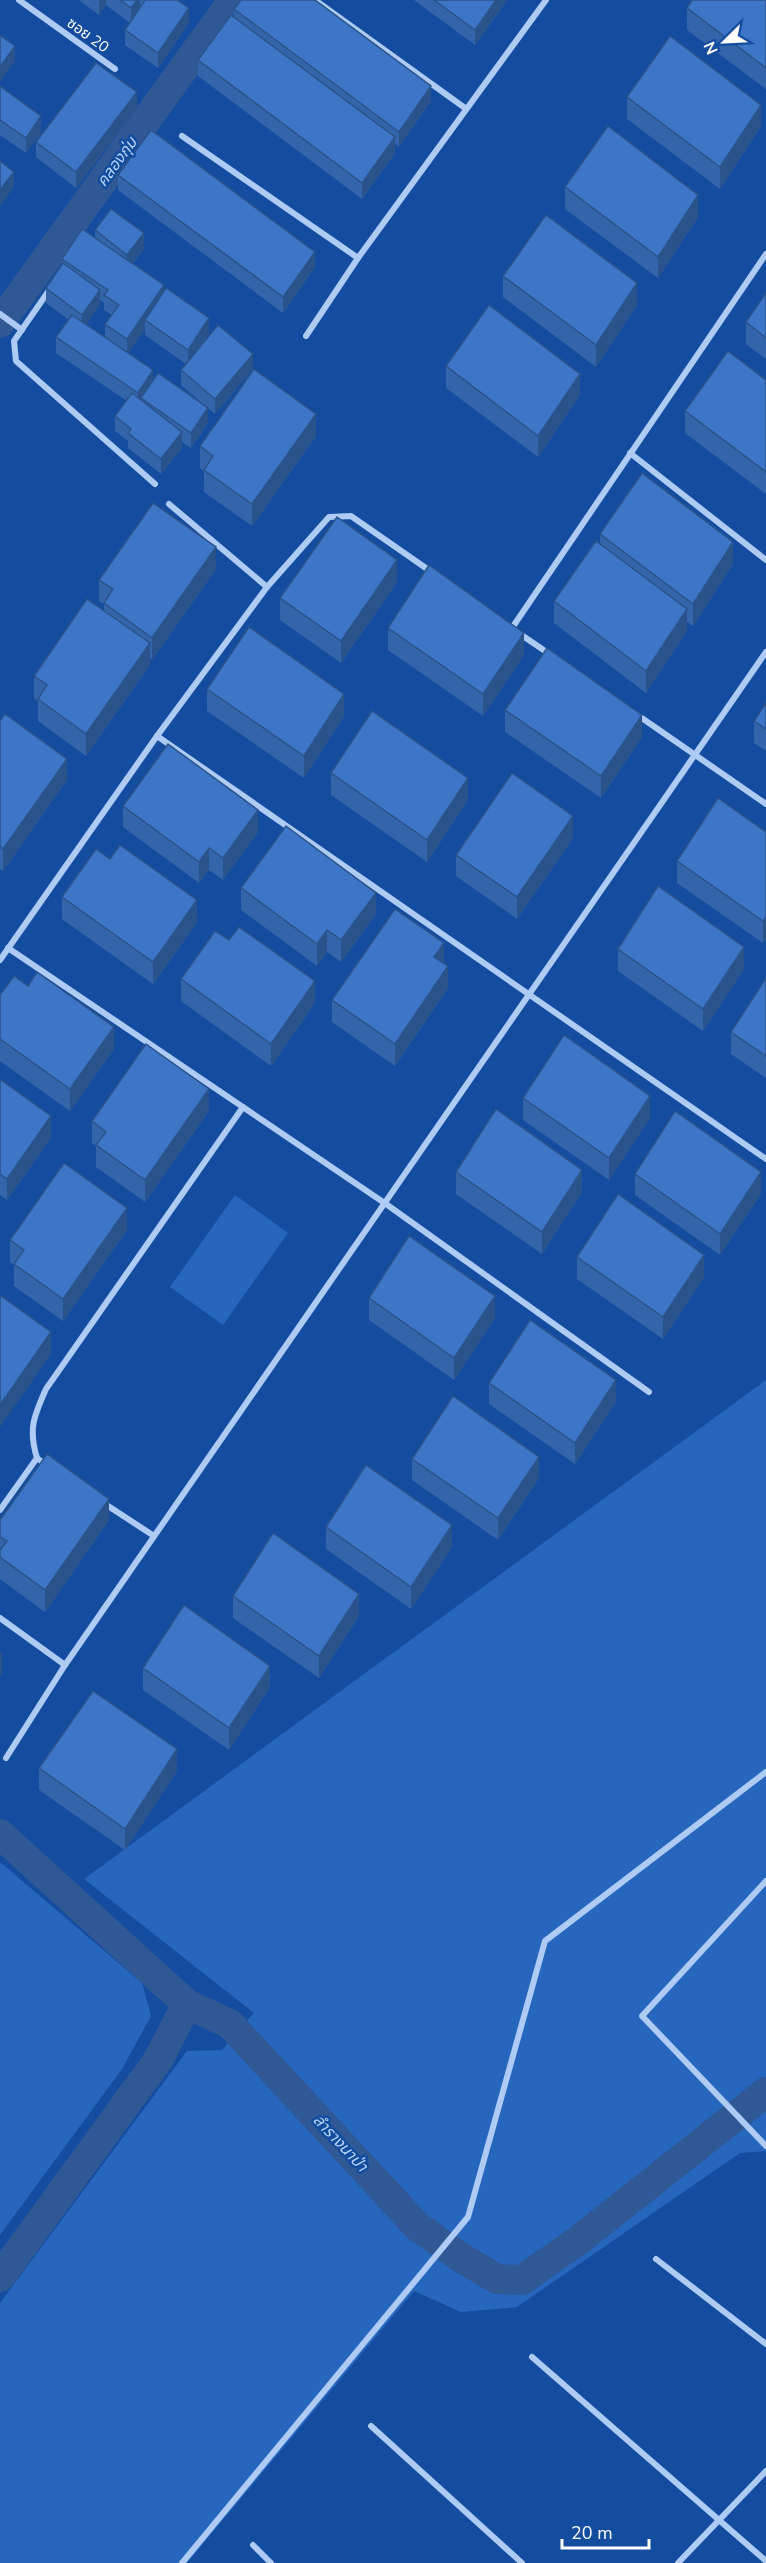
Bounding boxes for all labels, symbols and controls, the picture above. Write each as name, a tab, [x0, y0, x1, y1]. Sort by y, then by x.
north arrow	[694, 12, 754, 72]
street label: ซอย 20	[63, 13, 113, 57]
text: N	[699, 38, 724, 58]
water label: คลองกุ่ม	[92, 132, 143, 191]
water label: ลำรางนาป่า	[308, 2110, 373, 2178]
scale bar	[562, 2512, 649, 2550]
text: 20 m	[571, 2521, 613, 2545]

